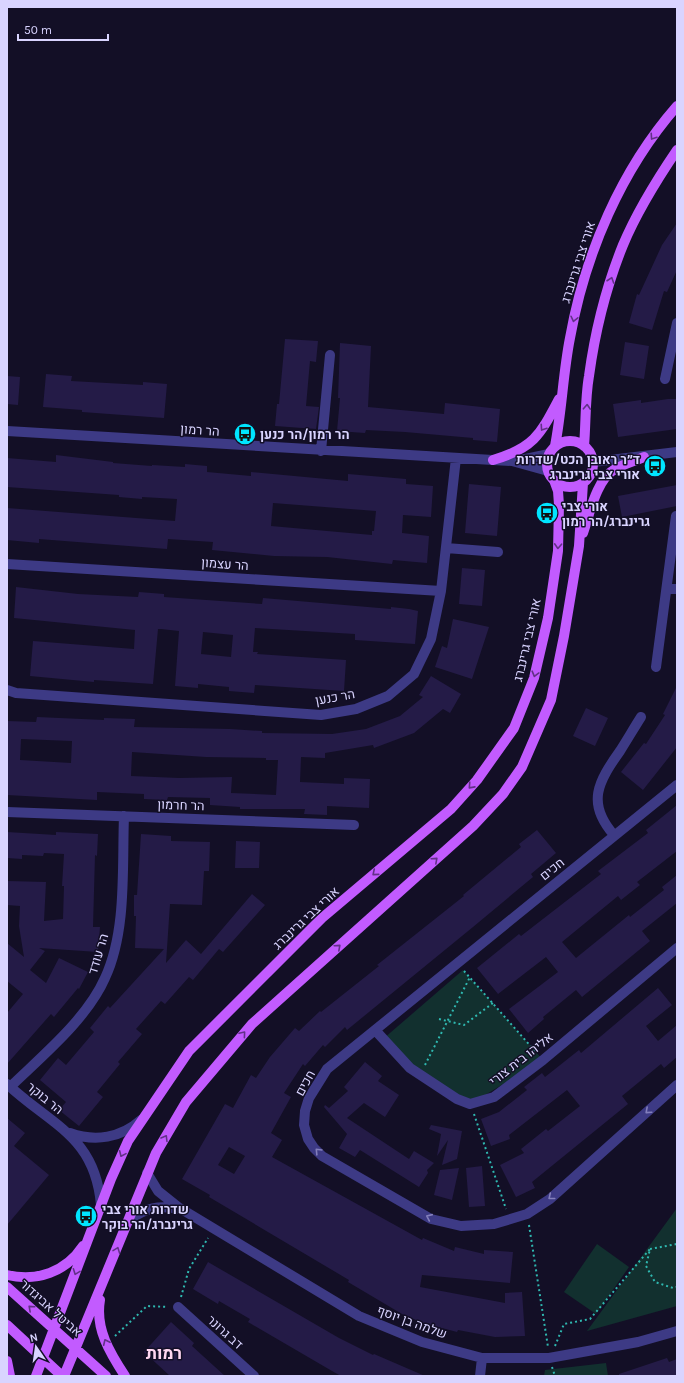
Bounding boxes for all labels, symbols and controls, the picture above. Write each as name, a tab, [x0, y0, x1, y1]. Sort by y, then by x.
scale bar	[18, 16, 108, 42]
text: 50 m	[24, 23, 52, 37]
one-way arrow	[650, 133, 658, 140]
street label: אורי צבי גרינברג	[558, 219, 598, 305]
one-way arrow	[606, 276, 615, 283]
one-way arrow	[571, 316, 579, 322]
one-way arrow	[582, 404, 591, 410]
street label: הר רמון	[180, 421, 220, 439]
bus stop icon: הר רמון/הר כנען	[232, 421, 258, 447]
one-way arrow	[540, 423, 547, 430]
place label: הר רמון/הר כנען	[260, 427, 350, 442]
place label: ד״ר ראובן הכט/שדרות אורי צבי גרינברג	[516, 452, 640, 482]
bus stop icon: ד״ר ראובן הכט/שדרות אורי צבי גרינברג	[642, 453, 668, 479]
place label: אורי צבי גרינברג/הר רמון	[562, 499, 650, 529]
bus stop icon: אורי צבי גרינברג/הר רמון	[534, 500, 560, 526]
one-way arrow	[554, 543, 562, 549]
street label: הר עצמון	[201, 555, 249, 573]
street label: אורי צבי גרינברג	[510, 597, 544, 683]
one-way arrow	[531, 670, 540, 677]
street label: הר כנען	[314, 686, 356, 708]
one-way arrow	[469, 782, 476, 789]
street label: הר חרמון	[157, 797, 205, 813]
street label: חכים	[537, 855, 567, 883]
one-way arrow	[430, 857, 438, 865]
one-way arrow	[372, 869, 380, 876]
street label: אורי צבי גרינברג	[270, 884, 342, 952]
street label: הר עודד	[85, 932, 111, 976]
one-way arrow	[334, 944, 341, 951]
street label: אליהו בית צורי	[486, 1029, 556, 1089]
one-way arrow	[238, 1032, 245, 1039]
street label: חכים	[292, 1068, 318, 1098]
street label: הר בוקר	[24, 1079, 66, 1117]
one-way arrow	[645, 1106, 653, 1114]
one-way arrow	[160, 1135, 167, 1142]
one-way arrow	[315, 1148, 323, 1156]
one-way arrow	[119, 1150, 127, 1157]
one-way arrow	[548, 1193, 556, 1200]
place label: שדרות אורי צבי גרינברג/הר בוקר	[102, 1202, 193, 1232]
bus stop icon: שדרות אורי צבי גרינברג/הר בוקר	[73, 1203, 99, 1229]
one-way arrow	[426, 1214, 433, 1222]
one-way arrow	[112, 1247, 120, 1254]
one-way arrow	[73, 1269, 81, 1276]
street label: אביטל אביגדור	[17, 1276, 85, 1340]
street label: שלמה בן יוסף	[375, 1302, 449, 1342]
one-way arrow	[28, 1306, 35, 1313]
street label: דב גרונר	[204, 1312, 246, 1352]
north arrow	[16, 1327, 56, 1367]
text: N	[29, 1331, 39, 1345]
one-way arrow	[103, 1339, 111, 1346]
district label: רמות	[146, 1343, 182, 1363]

